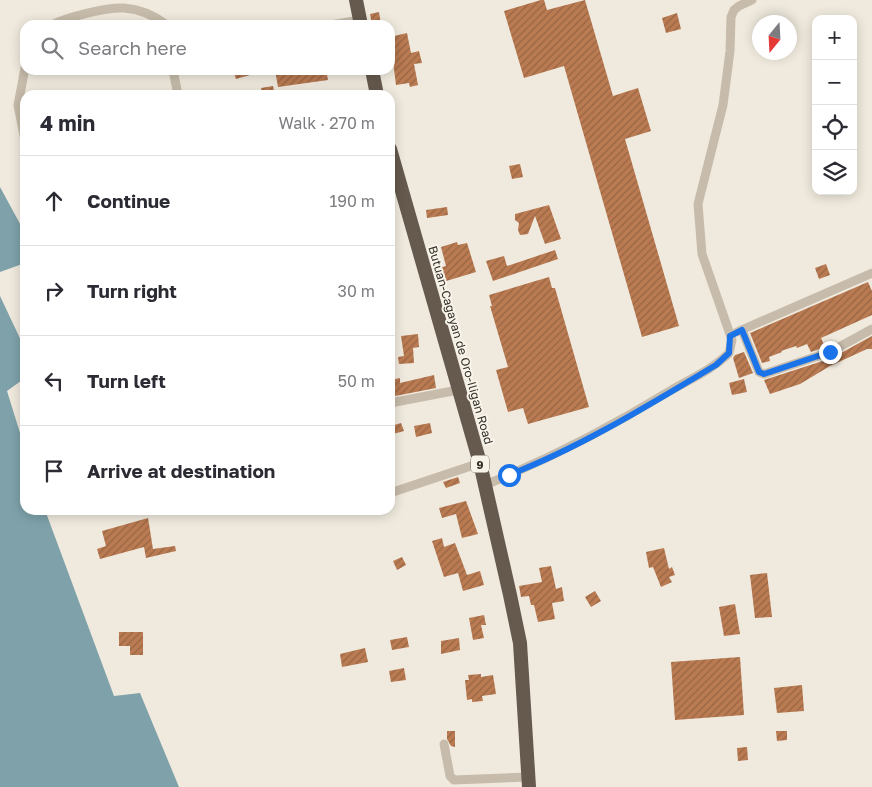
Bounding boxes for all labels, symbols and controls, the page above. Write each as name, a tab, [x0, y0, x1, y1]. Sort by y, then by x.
north arrow	[752, 15, 797, 60]
map controls	[812, 15, 857, 195]
button: +	[812, 15, 857, 60]
search box	[20, 20, 395, 75]
icon: search	[38, 34, 66, 62]
text: Search here	[78, 36, 187, 59]
button: −	[812, 60, 857, 105]
button: locate	[812, 105, 857, 150]
text: 4 min	[40, 110, 95, 136]
text: Walk · 270 m	[278, 113, 375, 133]
button: layers	[812, 150, 857, 195]
icon: ahead	[40, 187, 68, 215]
text: Continue	[87, 189, 170, 212]
text: 190 m	[329, 191, 375, 211]
street label: Butuan-Cagayan de Oro-Iligan Road	[425, 244, 497, 446]
icon: right	[40, 277, 68, 305]
text: Turn right	[87, 279, 177, 302]
text: 30 m	[338, 281, 375, 301]
route end	[819, 341, 842, 364]
icon: left	[40, 367, 68, 395]
text: Turn left	[87, 369, 166, 392]
text: 50 m	[338, 371, 375, 391]
road number: 9	[471, 456, 489, 472]
icon: arrive	[40, 457, 68, 485]
text: Arrive at destination	[87, 459, 275, 482]
route start	[498, 464, 521, 487]

